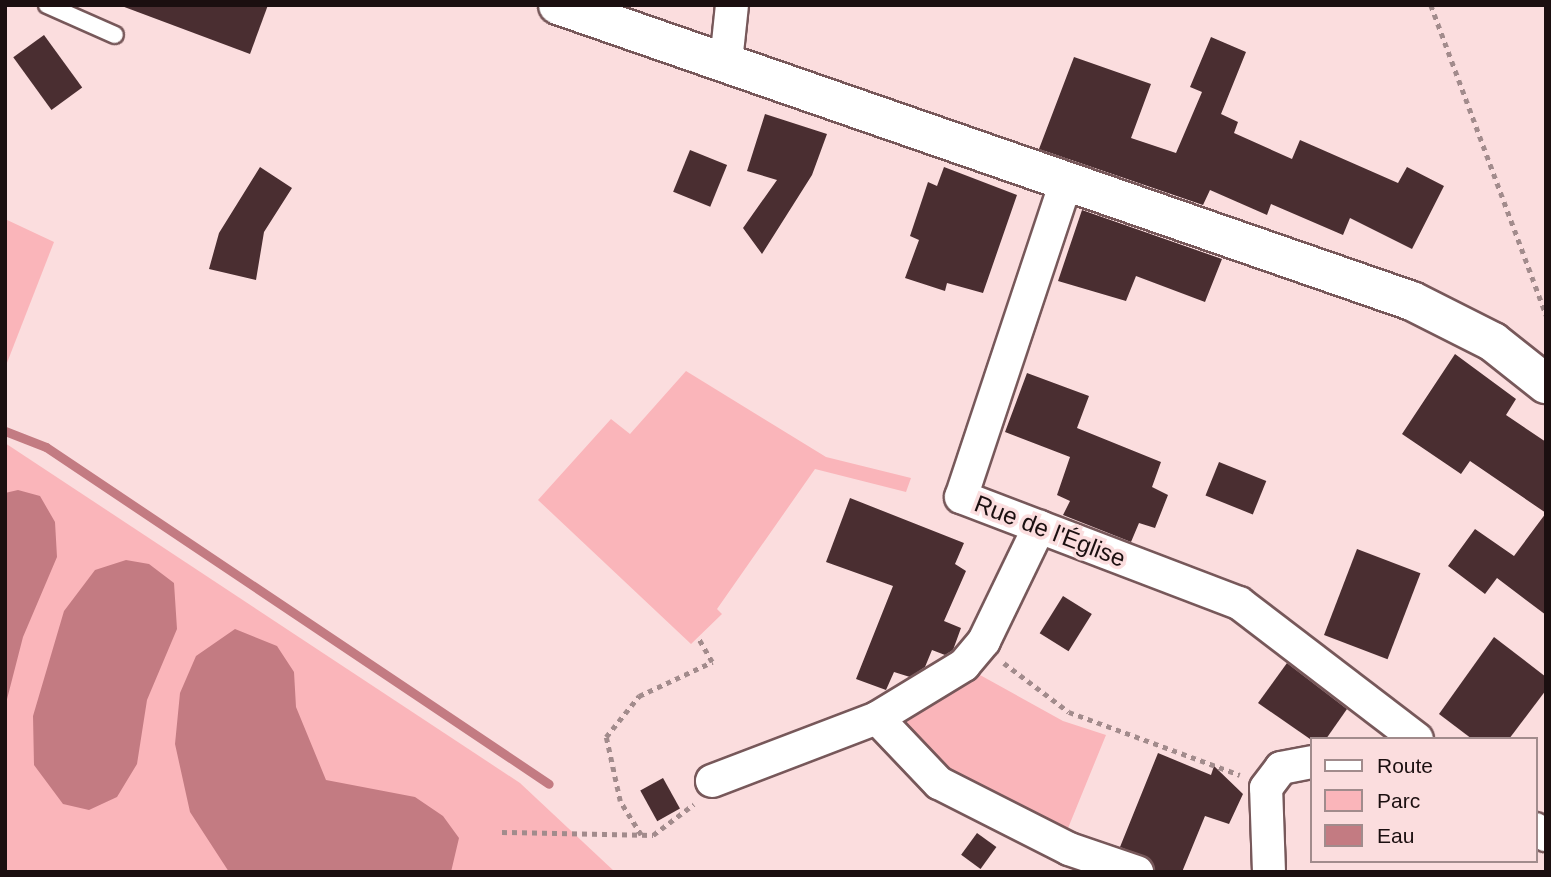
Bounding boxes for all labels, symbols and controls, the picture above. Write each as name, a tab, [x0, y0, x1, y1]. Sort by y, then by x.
street label: Rue de l'Église	[970, 489, 1130, 573]
legend	[1310, 737, 1537, 863]
text: Route	[1377, 754, 1433, 777]
text: Parc	[1377, 789, 1420, 812]
text: Eau	[1377, 824, 1414, 847]

